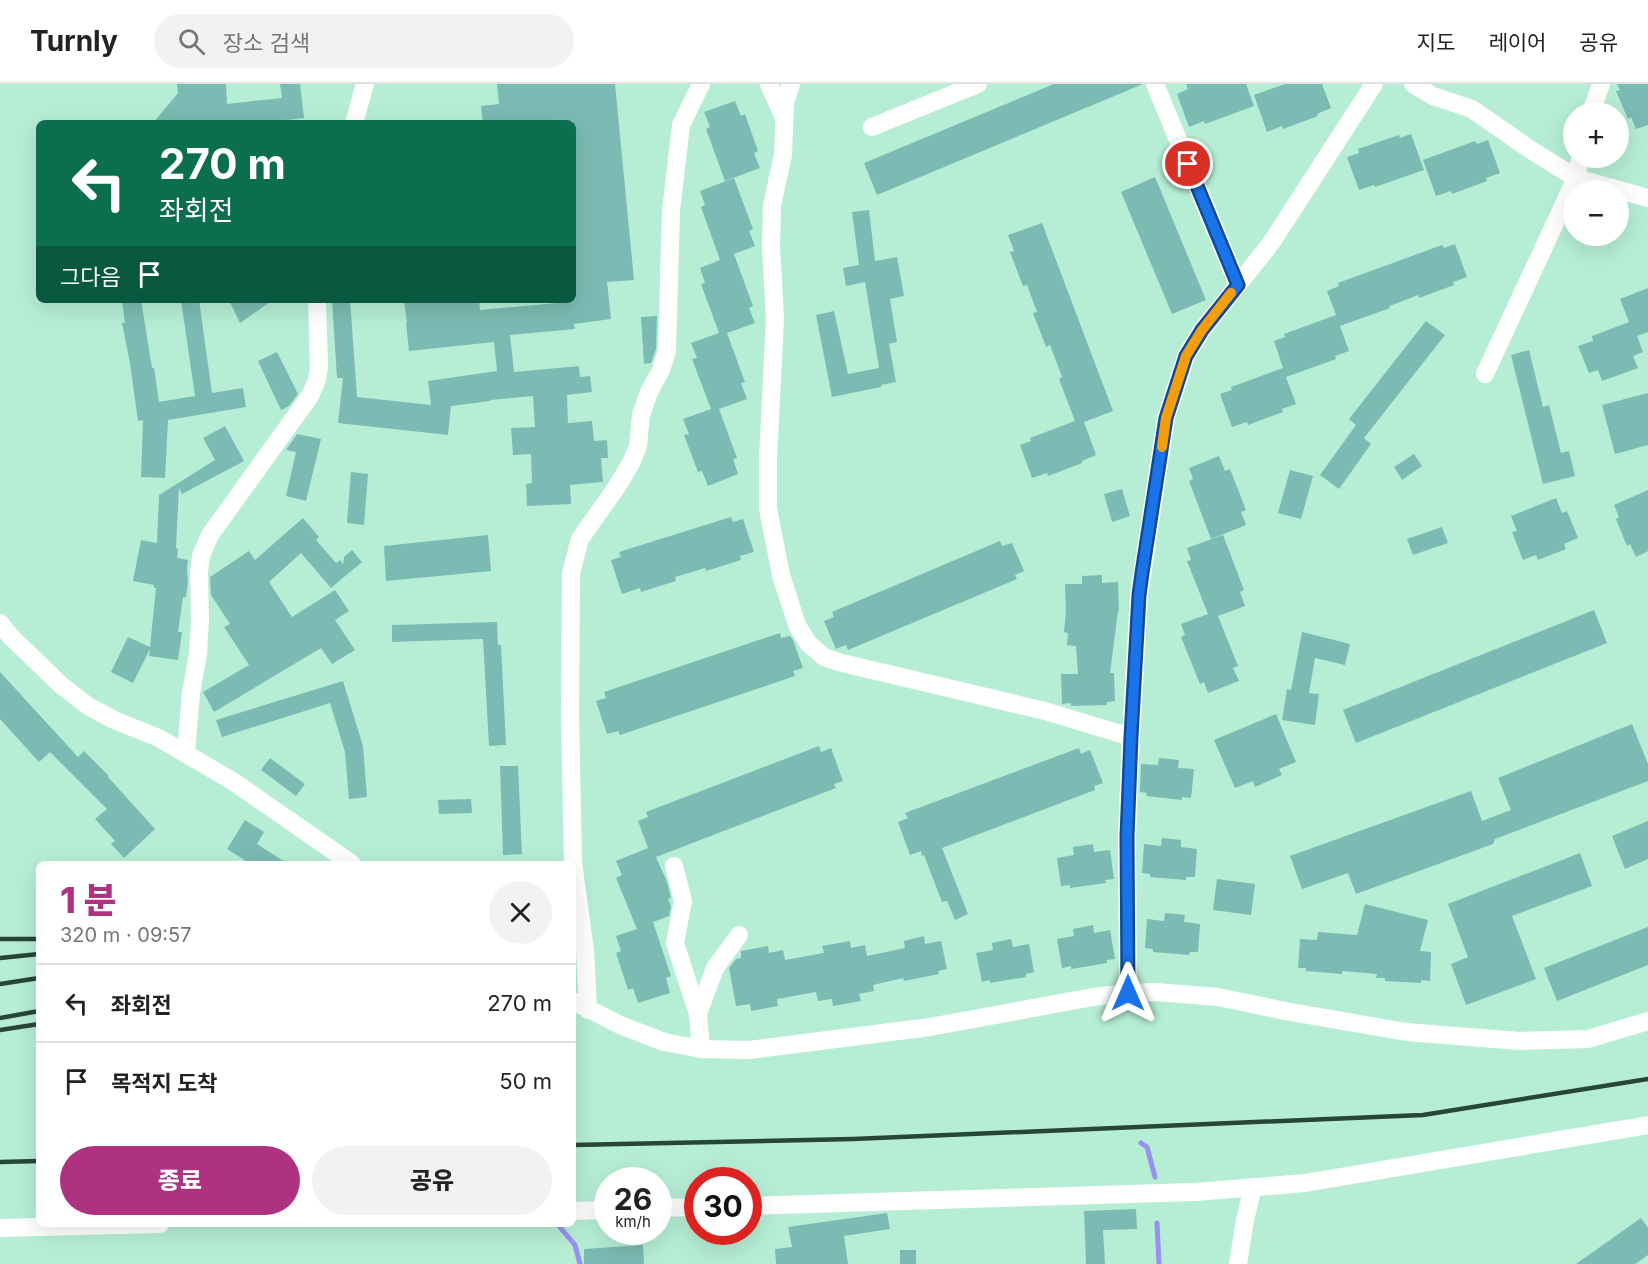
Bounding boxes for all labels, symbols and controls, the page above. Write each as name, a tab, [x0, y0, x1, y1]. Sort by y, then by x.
search box	[154, 14, 574, 68]
text: Turnly	[30, 24, 118, 58]
icon: search	[175, 25, 208, 58]
text: 장소 검색	[223, 30, 310, 56]
text: 지도	[1417, 30, 1455, 55]
text: 레이어	[1488, 30, 1546, 55]
text: 공유	[1579, 30, 1618, 55]
map controls	[1563, 102, 1629, 246]
button: +	[1563, 102, 1629, 168]
text: 270 m	[159, 138, 286, 189]
pin	[1162, 138, 1213, 189]
icon: left	[60, 144, 138, 222]
icon: arrive	[1171, 147, 1204, 180]
button: −	[1563, 180, 1629, 246]
text: 좌회전	[159, 194, 234, 227]
icon: arrive	[133, 258, 166, 291]
text: 그다음	[60, 264, 121, 290]
text: 1 분	[60, 878, 117, 922]
button: close	[489, 881, 552, 944]
text: 320 m · 09:57	[60, 923, 192, 947]
position arrow	[1096, 961, 1160, 1025]
icon: left	[60, 987, 93, 1020]
text: 270 m	[487, 990, 552, 1016]
text: 좌회전	[111, 992, 172, 1018]
icon: arrive	[60, 1065, 93, 1098]
text: 50 m	[499, 1068, 552, 1094]
text: 목적지 도착	[111, 1070, 217, 1096]
button: 종료	[60, 1146, 300, 1215]
button: 공유	[312, 1146, 552, 1215]
speed limit sign: 30	[684, 1167, 762, 1245]
text: 26	[614, 1181, 652, 1217]
text: km/h	[615, 1212, 651, 1231]

